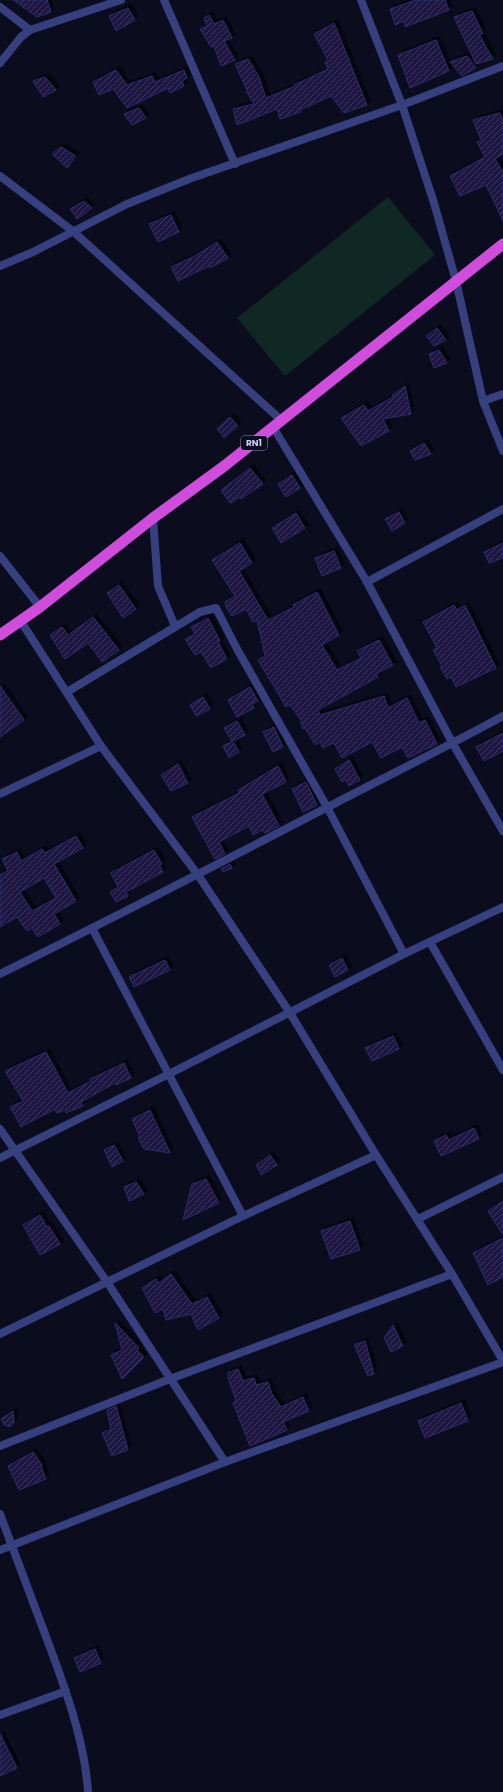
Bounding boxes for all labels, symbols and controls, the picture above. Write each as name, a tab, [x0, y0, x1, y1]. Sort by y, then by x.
road number: RN1	[241, 436, 267, 450]

